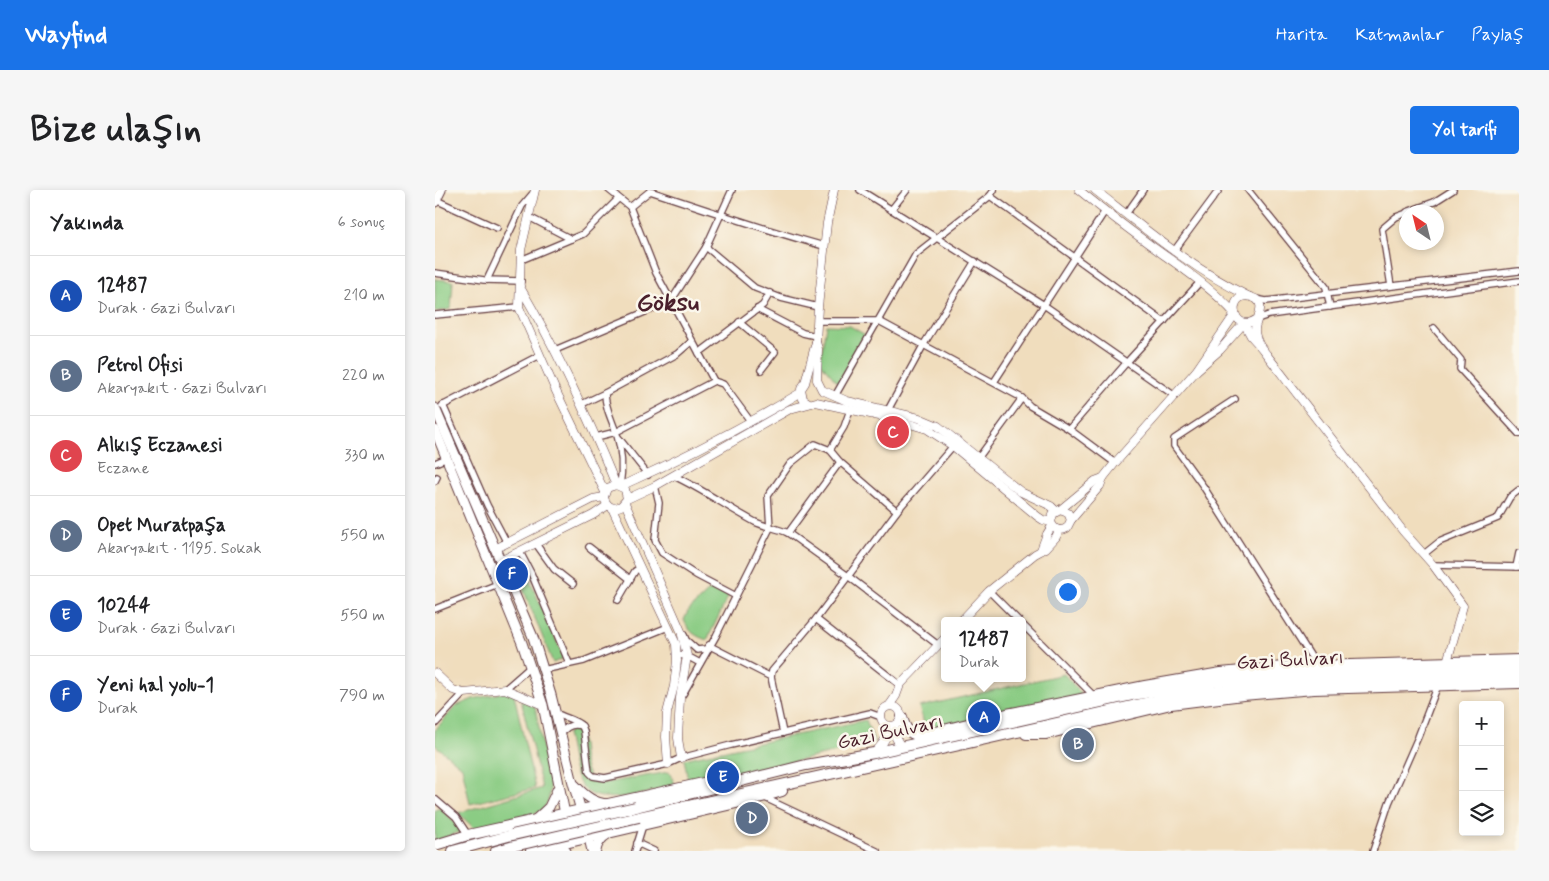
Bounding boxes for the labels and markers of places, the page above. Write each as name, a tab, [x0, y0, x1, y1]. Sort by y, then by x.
pin: C	[877, 413, 909, 451]
pin: F	[496, 555, 528, 593]
pin: A	[968, 698, 1000, 736]
pin: B	[1062, 725, 1094, 763]
pin: E	[707, 758, 739, 796]
pin: D	[736, 799, 768, 837]

